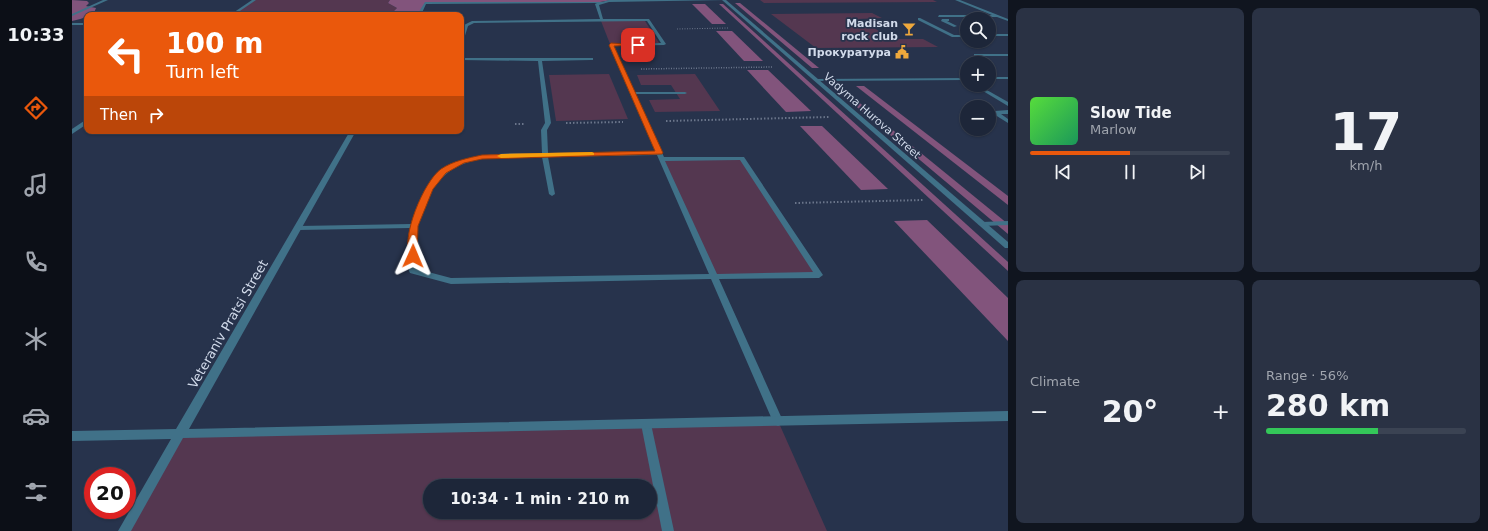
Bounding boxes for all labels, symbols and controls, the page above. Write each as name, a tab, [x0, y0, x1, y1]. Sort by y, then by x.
map controls	[960, 12, 996, 136]
button: search	[960, 12, 996, 48]
place label: Madisan rock club	[841, 17, 898, 43]
bar icon: Madisan rock club	[901, 21, 917, 37]
text: 10:33	[7, 24, 65, 45]
text: 100 m	[166, 27, 263, 60]
icon: left	[100, 28, 152, 80]
pin	[621, 28, 655, 62]
icon: arrive	[627, 34, 649, 56]
public building icon: Прокуратура	[894, 44, 910, 60]
place label: Прокуратура	[808, 46, 891, 59]
button: +	[960, 56, 996, 92]
text: Turn left	[166, 61, 239, 82]
street label: Vadyma Hurova Street	[821, 70, 924, 162]
icon: directions	[22, 94, 50, 122]
button: −	[960, 100, 996, 136]
text: 17	[1330, 102, 1402, 162]
icon: right	[145, 104, 167, 126]
text: Slow Tide	[1090, 104, 1172, 122]
text: Then	[100, 106, 137, 124]
text: Marlow	[1090, 122, 1137, 137]
text: km/h	[1350, 158, 1382, 173]
icon: previous	[1052, 161, 1074, 183]
icon: pause	[1119, 161, 1141, 183]
icon: next	[1186, 161, 1208, 183]
icon: music	[22, 171, 50, 199]
position arrow	[392, 235, 434, 277]
icon: phone	[22, 248, 50, 276]
street label: Veteraniv Pratsi Street	[185, 257, 271, 391]
icon: climate	[22, 325, 50, 353]
text: Range · 56%	[1266, 368, 1349, 383]
text: Climate	[1030, 374, 1080, 389]
text: 280 km	[1266, 388, 1390, 423]
text: 20°	[1102, 394, 1158, 429]
text: −	[1030, 399, 1048, 424]
text: +	[1212, 399, 1230, 424]
icon: car	[22, 402, 50, 430]
speed limit sign: 20	[84, 467, 136, 519]
icon: filters	[22, 478, 50, 506]
text: 10:34 · 1 min · 210 m	[450, 490, 630, 508]

